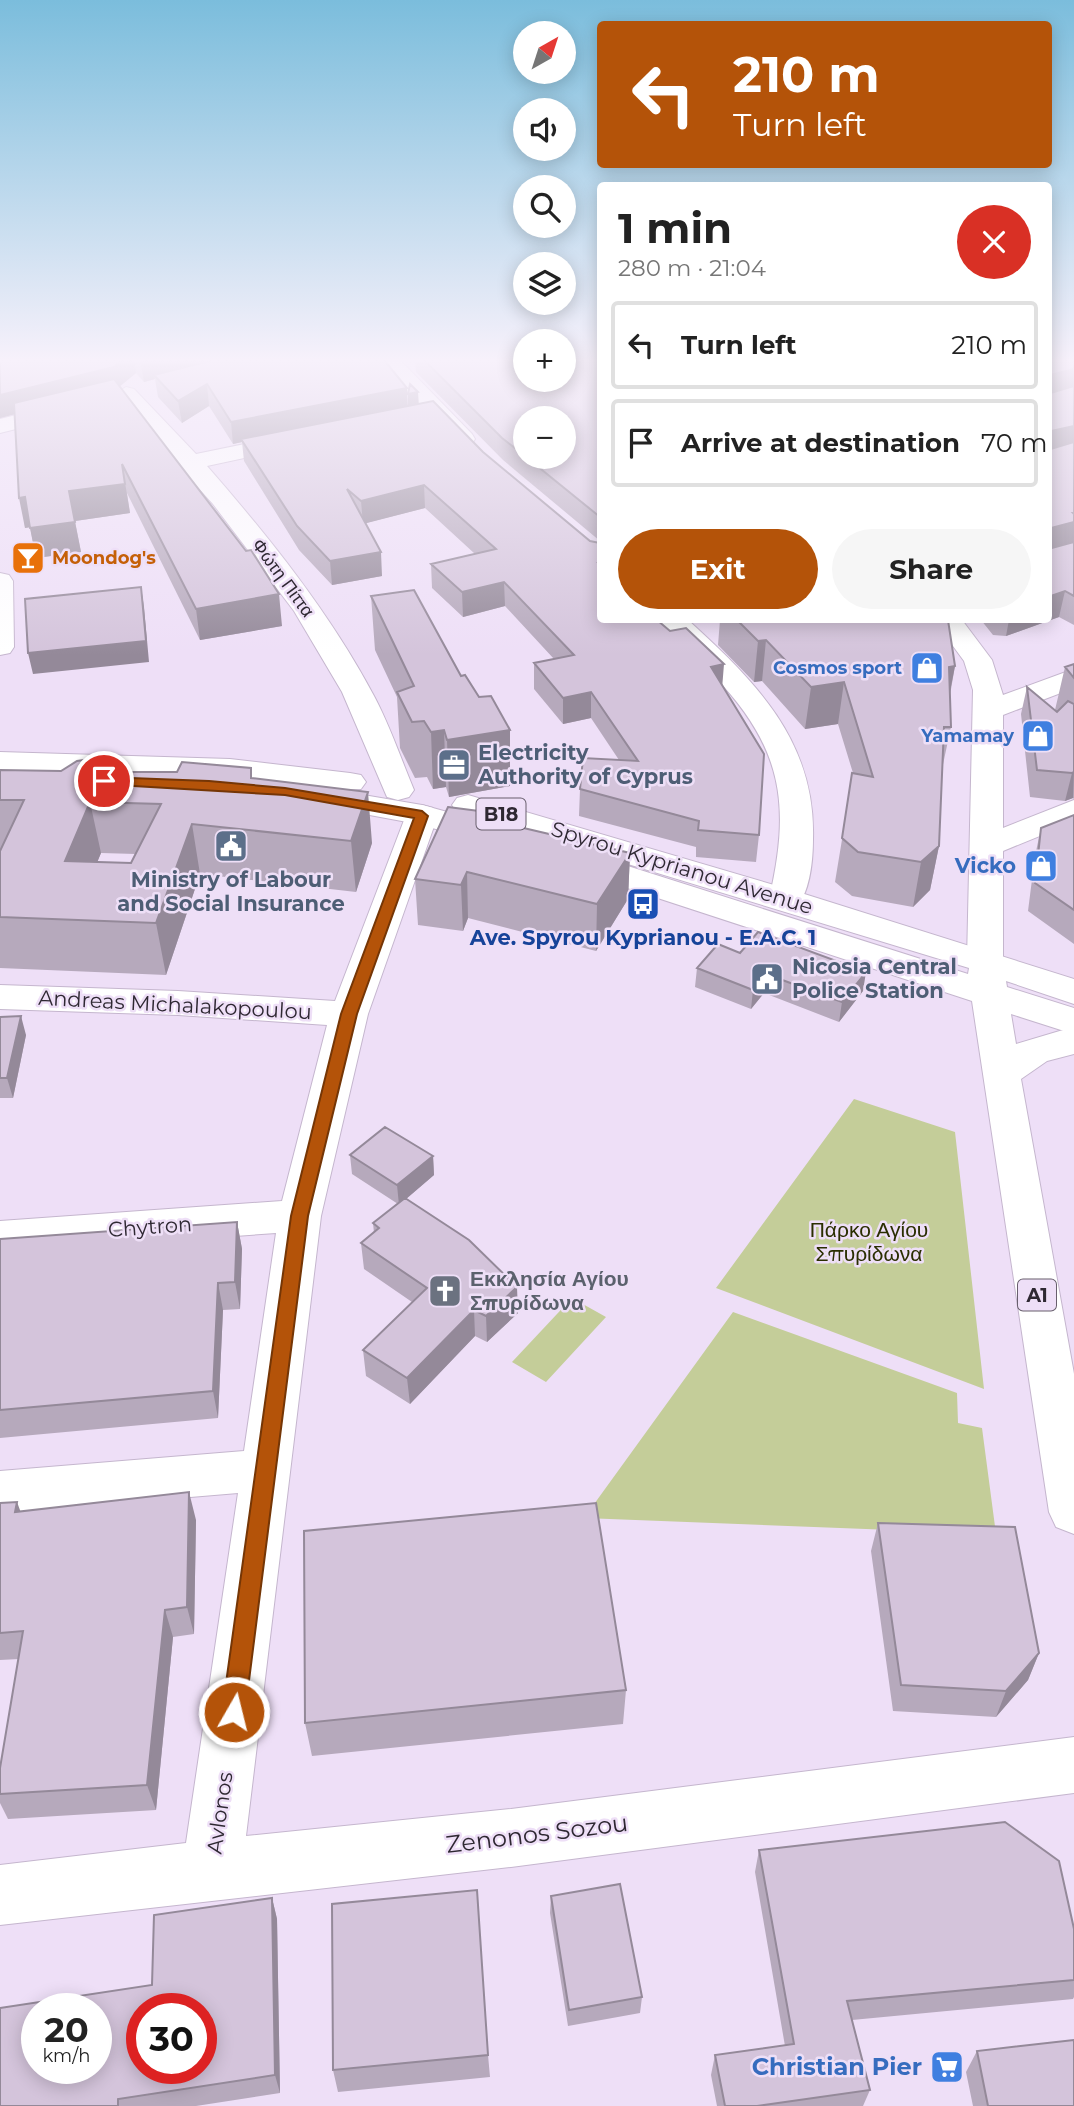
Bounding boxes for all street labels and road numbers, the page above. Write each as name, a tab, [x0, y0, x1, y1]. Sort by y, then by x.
street label: Φώτη Πίττα	[247, 535, 319, 621]
road number: B18	[476, 799, 526, 830]
street label: Spyrou Kyprianou Avenue	[548, 816, 816, 919]
street label: Andreas Michalakopoulou	[38, 985, 312, 1024]
street label: Chytron	[107, 1211, 193, 1242]
road number: A1	[1018, 1280, 1056, 1310]
street label: Avlonos	[201, 1770, 238, 1855]
street label: Zenonos Sozou	[444, 1808, 630, 1859]

